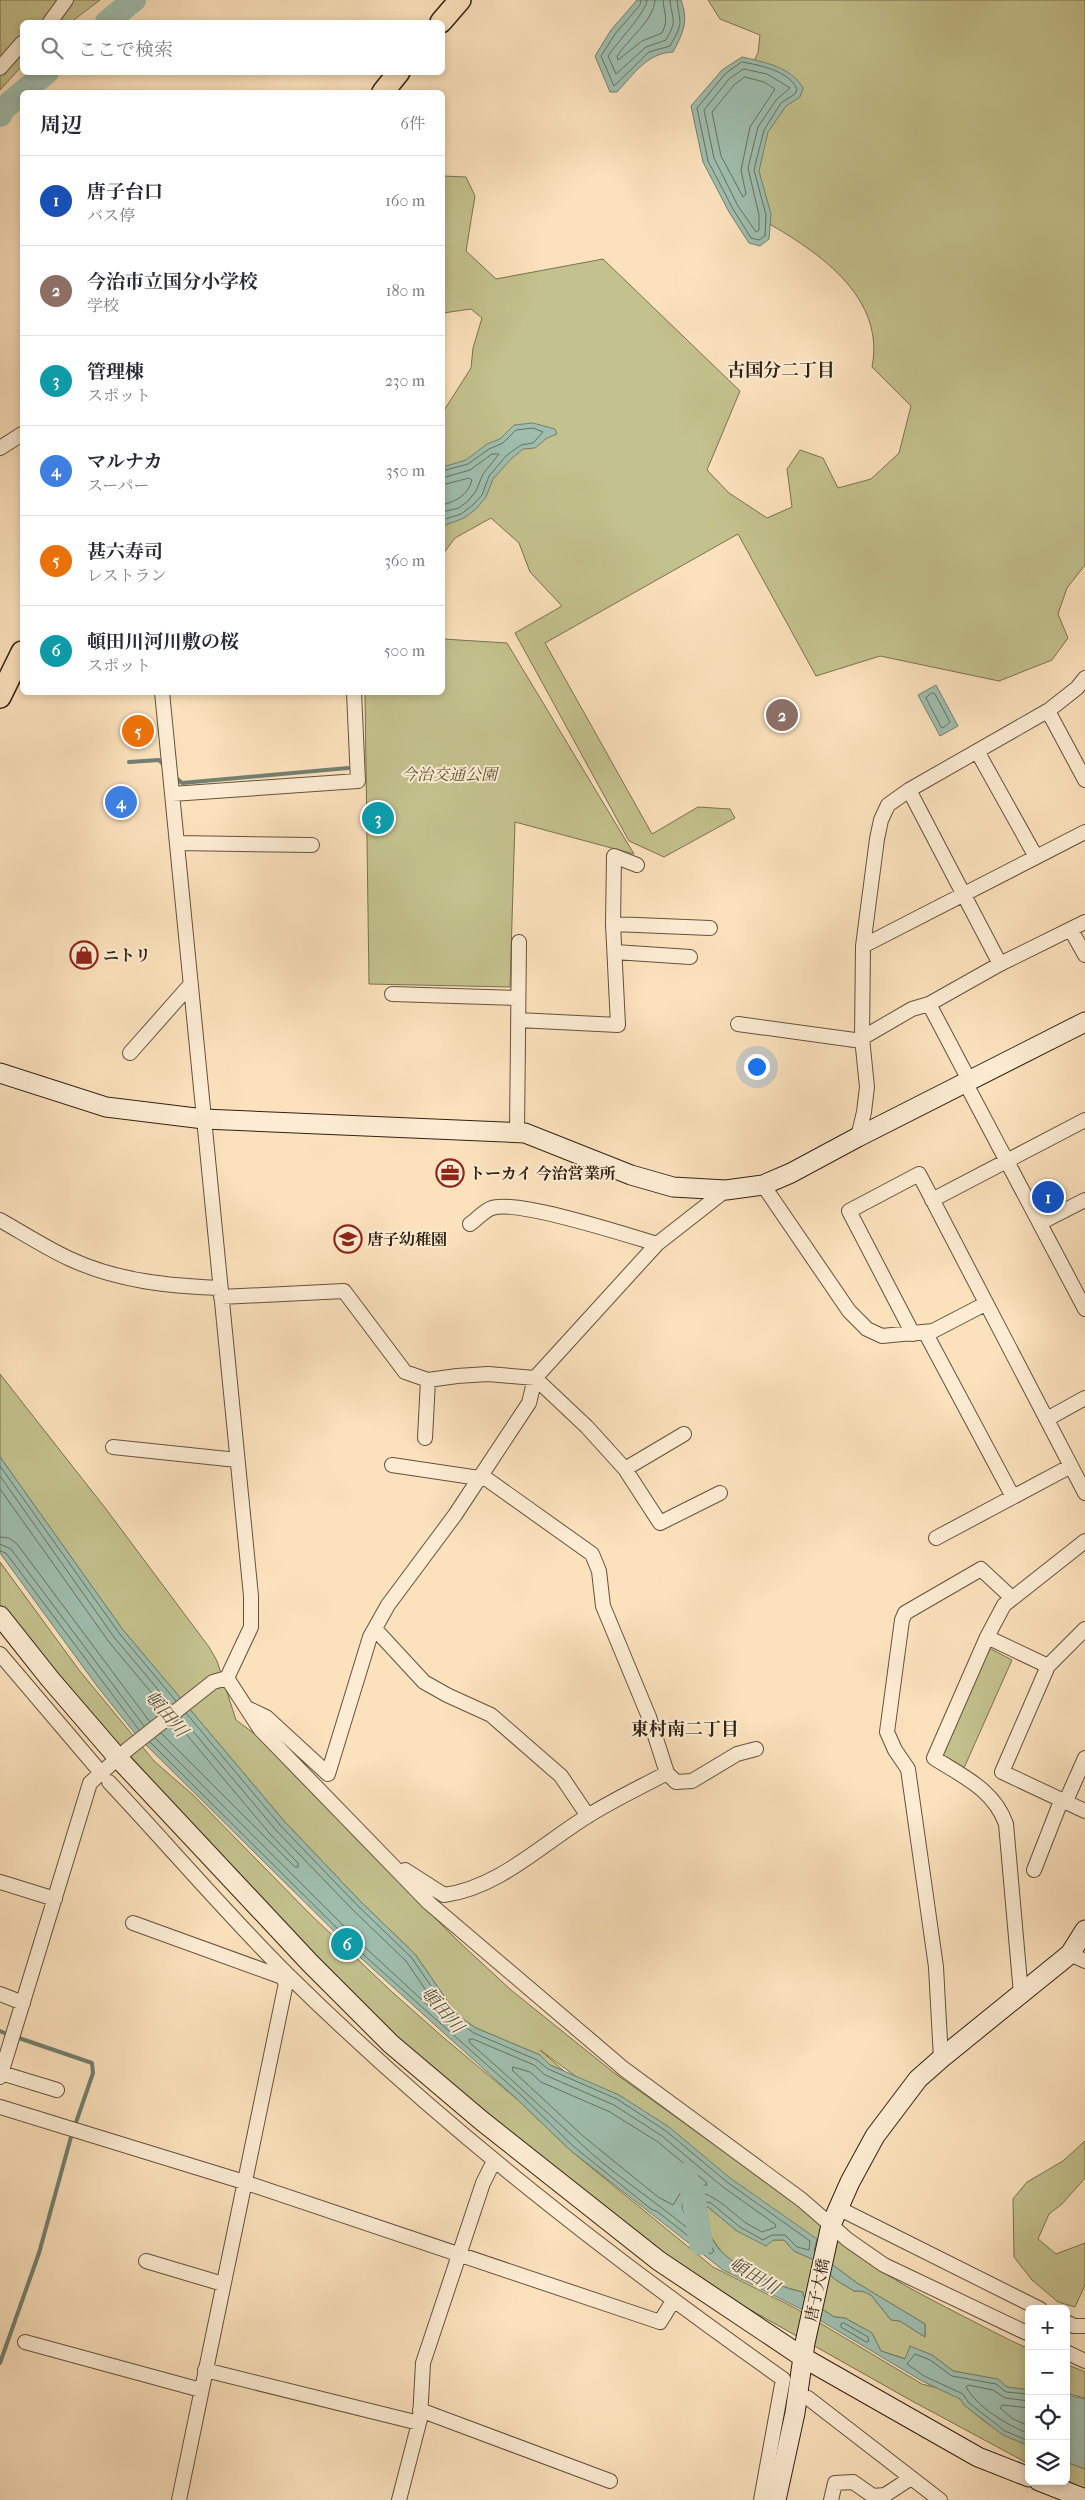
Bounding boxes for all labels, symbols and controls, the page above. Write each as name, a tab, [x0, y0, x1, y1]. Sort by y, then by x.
search box	[20, 20, 445, 75]
icon: search	[38, 34, 66, 62]
text: ここで検索	[78, 39, 173, 61]
text: 周辺	[40, 113, 82, 137]
text: 6件	[400, 114, 425, 133]
text: 唐子台口	[87, 181, 163, 203]
text: 1	[53, 191, 59, 210]
text: 160 m	[385, 191, 425, 210]
text: バス停	[87, 206, 135, 225]
text: 今治市立国分小学校	[87, 271, 258, 293]
text: 2	[52, 281, 60, 300]
text: 180 m	[386, 281, 425, 300]
text: 学校	[87, 296, 119, 315]
district label: 古国分二丁目	[727, 360, 835, 381]
text: 管理棟	[87, 361, 144, 383]
text: 3	[53, 371, 59, 390]
text: 230 m	[385, 371, 425, 390]
text: スポット	[87, 386, 151, 405]
text: マルナカ	[87, 451, 163, 473]
text: 4	[51, 461, 61, 480]
text: 350 m	[386, 461, 425, 480]
text: スーパー	[87, 476, 149, 495]
text: 甚六寿司	[87, 541, 163, 563]
text: 5	[53, 551, 59, 570]
text: 360 m	[384, 551, 425, 570]
text: レストラン	[87, 566, 167, 585]
text: 頓田川河川敷の桜	[87, 631, 239, 653]
text: 6	[52, 641, 60, 660]
text: 500 m	[384, 641, 425, 660]
text: スポット	[87, 656, 151, 675]
pin: 2	[766, 696, 798, 734]
pin: 5	[122, 712, 154, 750]
park label: 今治交通公園	[401, 765, 500, 784]
pin: 4	[105, 783, 137, 821]
pin: 3	[362, 799, 394, 837]
shop icon: ニトリ	[69, 940, 99, 970]
place label: ニトリ	[103, 946, 151, 965]
your location	[744, 1054, 770, 1080]
office icon: トーカイ 今治営業所	[435, 1158, 465, 1188]
place label: トーカイ 今治営業所	[469, 1164, 616, 1183]
pin: 1	[1032, 1178, 1064, 1216]
school or university icon: 唐子幼稚園	[333, 1224, 363, 1254]
place label: 唐子幼稚園	[367, 1230, 447, 1249]
water label: 頓田川	[140, 1687, 193, 1743]
district label: 東村南二丁目	[631, 1719, 739, 1740]
pin: 6	[331, 1925, 363, 1963]
water label: 頓田川	[416, 1983, 469, 2039]
water label: 頓田川	[725, 2253, 784, 2300]
street label: 唐子大橋	[801, 2257, 833, 2323]
map controls	[1025, 2305, 1070, 2485]
button: +	[1025, 2305, 1070, 2350]
button: −	[1025, 2350, 1070, 2395]
button: locate	[1025, 2395, 1070, 2440]
button: layers	[1025, 2440, 1070, 2485]

